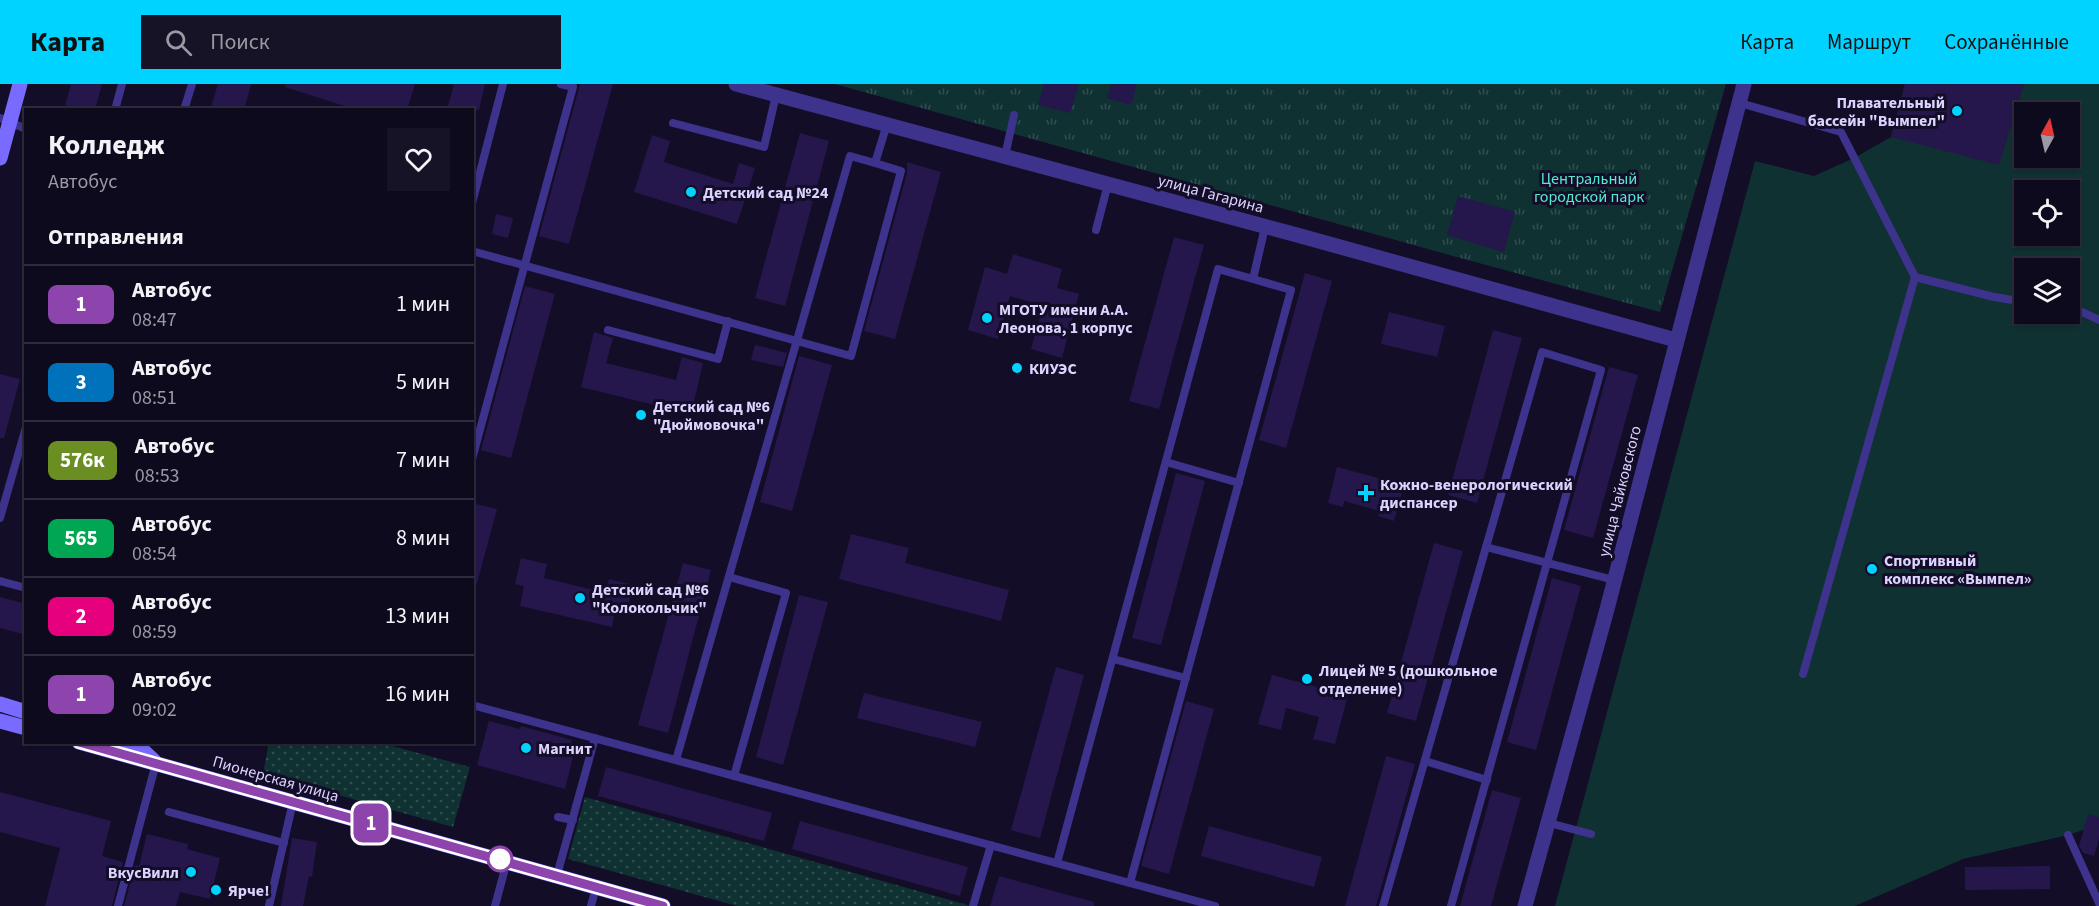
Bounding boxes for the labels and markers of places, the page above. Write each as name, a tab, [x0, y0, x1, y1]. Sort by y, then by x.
place label: Плавательный бассейн "Вымпел"	[1808, 92, 1945, 132]
marker: Плавательный бассейн "Вымпел"	[1950, 104, 1964, 118]
place label: Детский сад №24	[703, 182, 829, 204]
marker: Детский сад №24	[684, 185, 698, 199]
place label: МГОТУ имени А.А. Леонова, 1 корпус	[998, 299, 1133, 339]
marker: МГОТУ имени А.А. Леонова, 1 корпус	[980, 311, 994, 325]
place label: КИУЭС	[1029, 358, 1077, 380]
marker: КИУЭС	[1010, 361, 1024, 375]
place label: Детский сад №6 "Дюймовочка"	[653, 396, 770, 436]
marker: Детский сад №6 "Дюймовочка"	[634, 408, 648, 422]
place label: Кожно-венерологический диспансер	[1380, 474, 1573, 514]
marker: Кожно-венерологический диспансер	[1357, 484, 1375, 502]
place label: Спортивный комплекс «Вымпел»	[1884, 550, 2032, 590]
marker: Спортивный комплекс «Вымпел»	[1865, 562, 1879, 576]
place label: Детский сад №6 "Колокольчик"	[592, 579, 709, 619]
marker: Детский сад №6 "Колокольчик"	[573, 591, 587, 605]
place label: Лицей № 5 (дошкольное отделение)	[1318, 660, 1498, 700]
marker: Лицей № 5 (дошкольное отделение)	[1300, 672, 1314, 686]
place label: Магнит	[538, 738, 592, 760]
marker: Магнит	[519, 741, 533, 755]
unlabelled marker	[487, 846, 513, 872]
place label: ВкусВилл	[108, 862, 179, 884]
marker: ВкусВилл	[184, 865, 198, 879]
place label: Ярче!	[228, 880, 270, 902]
marker: Ярче!	[209, 883, 223, 897]

